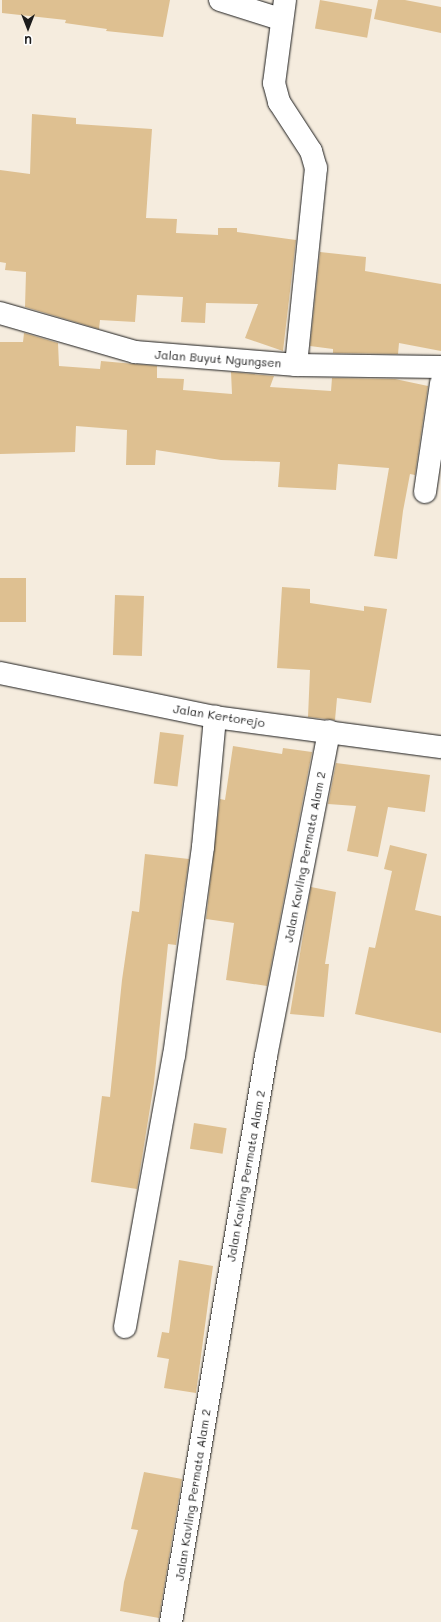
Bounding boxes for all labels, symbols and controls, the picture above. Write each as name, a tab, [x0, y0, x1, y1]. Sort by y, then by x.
north arrow	[8, 8, 48, 48]
text: U	[24, 33, 32, 48]
street label: Jalan Buyut Ngungsen	[154, 347, 282, 371]
street label: Jalan Kertorejo	[172, 702, 266, 730]
street label: Jalan Kavling Permata Alam 2	[281, 770, 329, 944]
street label: Jalan Kavling Permata Alam 2	[224, 1089, 268, 1263]
street label: Jalan Kavling Permata Alam 2	[172, 1408, 214, 1582]

